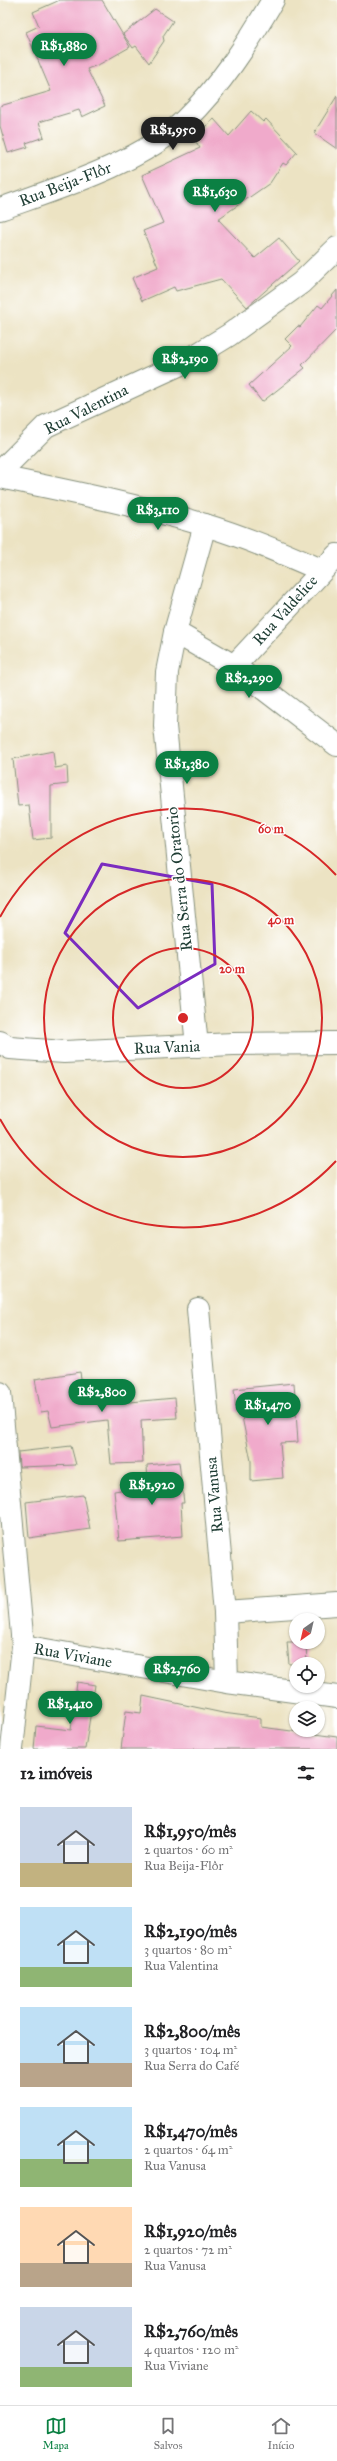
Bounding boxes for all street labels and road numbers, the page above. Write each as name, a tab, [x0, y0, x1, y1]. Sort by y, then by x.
street label: Rua Beija-Flôr	[16, 158, 114, 210]
street label: Rua Valentina	[41, 380, 131, 438]
street label: Rua Valdelice	[249, 571, 322, 649]
street label: Rua Serra do Oratorio	[162, 806, 196, 952]
street label: Rua Vania	[134, 1036, 201, 1058]
street label: Rua Vanusa	[201, 1456, 227, 1534]
street label: Rua Viviane	[32, 1639, 114, 1671]

